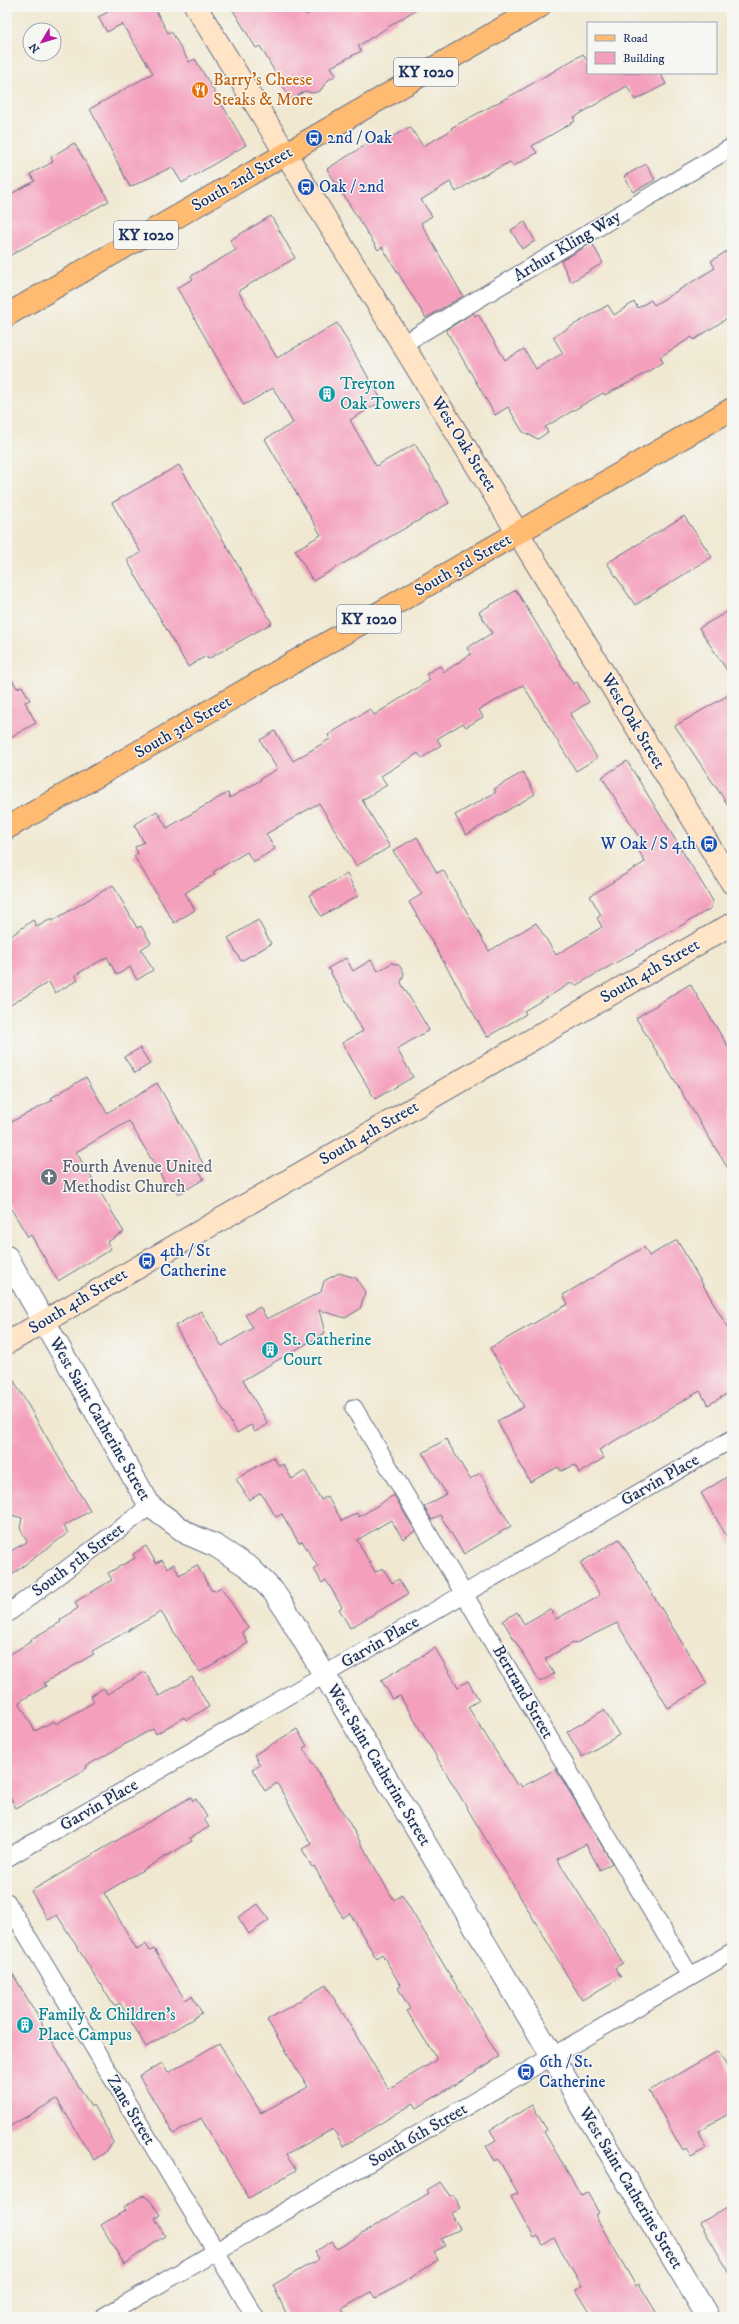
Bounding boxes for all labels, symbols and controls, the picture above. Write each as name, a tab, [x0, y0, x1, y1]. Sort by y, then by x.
north arrow	[22, 22, 62, 62]
legend	[587, 22, 717, 74]
text: Road	[623, 31, 648, 46]
text: N	[27, 40, 43, 55]
text: Building	[623, 51, 664, 66]
road number: KY 1020	[394, 58, 458, 86]
place label: Barry's Cheese Steaks & More	[213, 69, 313, 111]
restaurant icon: Barry's Cheese Steaks & More	[190, 80, 210, 100]
place label: 2nd / Oak	[327, 127, 393, 149]
bus stop icon: 2nd / Oak	[304, 128, 324, 148]
street label: South 2nd Street	[188, 141, 297, 217]
place label: Oak / 2nd	[319, 176, 385, 198]
bus stop icon: Oak / 2nd	[296, 177, 316, 197]
street label: Arthur Kling Way	[509, 205, 626, 287]
road number: KY 1020	[114, 221, 178, 249]
place label: Treyton Oak Towers	[340, 373, 421, 415]
building icon: Treyton Oak Towers	[317, 384, 337, 404]
street label: West Oak Street	[425, 391, 502, 496]
street label: South 3rd Street	[411, 528, 516, 602]
road number: KY 1020	[337, 605, 401, 633]
street label: West Oak Street	[595, 668, 671, 773]
street label: South 3rd Street	[131, 690, 236, 764]
place label: W Oak / S 4th	[599, 833, 696, 855]
bus stop icon: W Oak / S 4th	[699, 834, 719, 854]
street label: South 4th Street	[596, 933, 704, 1008]
street label: South 4th Street	[315, 1095, 423, 1170]
place label: Fourth Avenue United Methodist Church	[62, 1156, 213, 1198]
church icon: Fourth Avenue United Methodist Church	[39, 1167, 59, 1187]
place label: 4th / St Catherine	[160, 1240, 226, 1282]
bus stop icon: 4th / St Catherine	[137, 1251, 157, 1271]
street label: South 4th Street	[25, 1263, 132, 1339]
place label: St. Catherine Court	[283, 1329, 371, 1371]
street label: West Saint Catherine Street	[44, 1332, 156, 1505]
building icon: St. Catherine Court	[260, 1340, 280, 1360]
street label: Garvin Place	[617, 1449, 703, 1511]
street label: South 5th Street	[27, 1518, 129, 1602]
street label: Garvin Place	[337, 1611, 423, 1673]
street label: Bertrand Street	[487, 1641, 559, 1743]
street label: West Saint Catherine Street	[321, 1679, 436, 1851]
street label: Garvin Place	[56, 1774, 142, 1836]
place label: Family & Children’s Place Campus	[38, 2004, 176, 2046]
building icon: Family & Children’s Place Campus	[15, 2015, 35, 2035]
place label: 6th / St. Catherine	[539, 2051, 605, 2093]
bus stop icon: 6th / St. Catherine	[516, 2062, 536, 2082]
street label: Zane Street	[102, 2071, 161, 2150]
street label: South 6th Street	[365, 2098, 472, 2172]
street label: West Saint Catherine Street	[573, 2102, 688, 2274]

